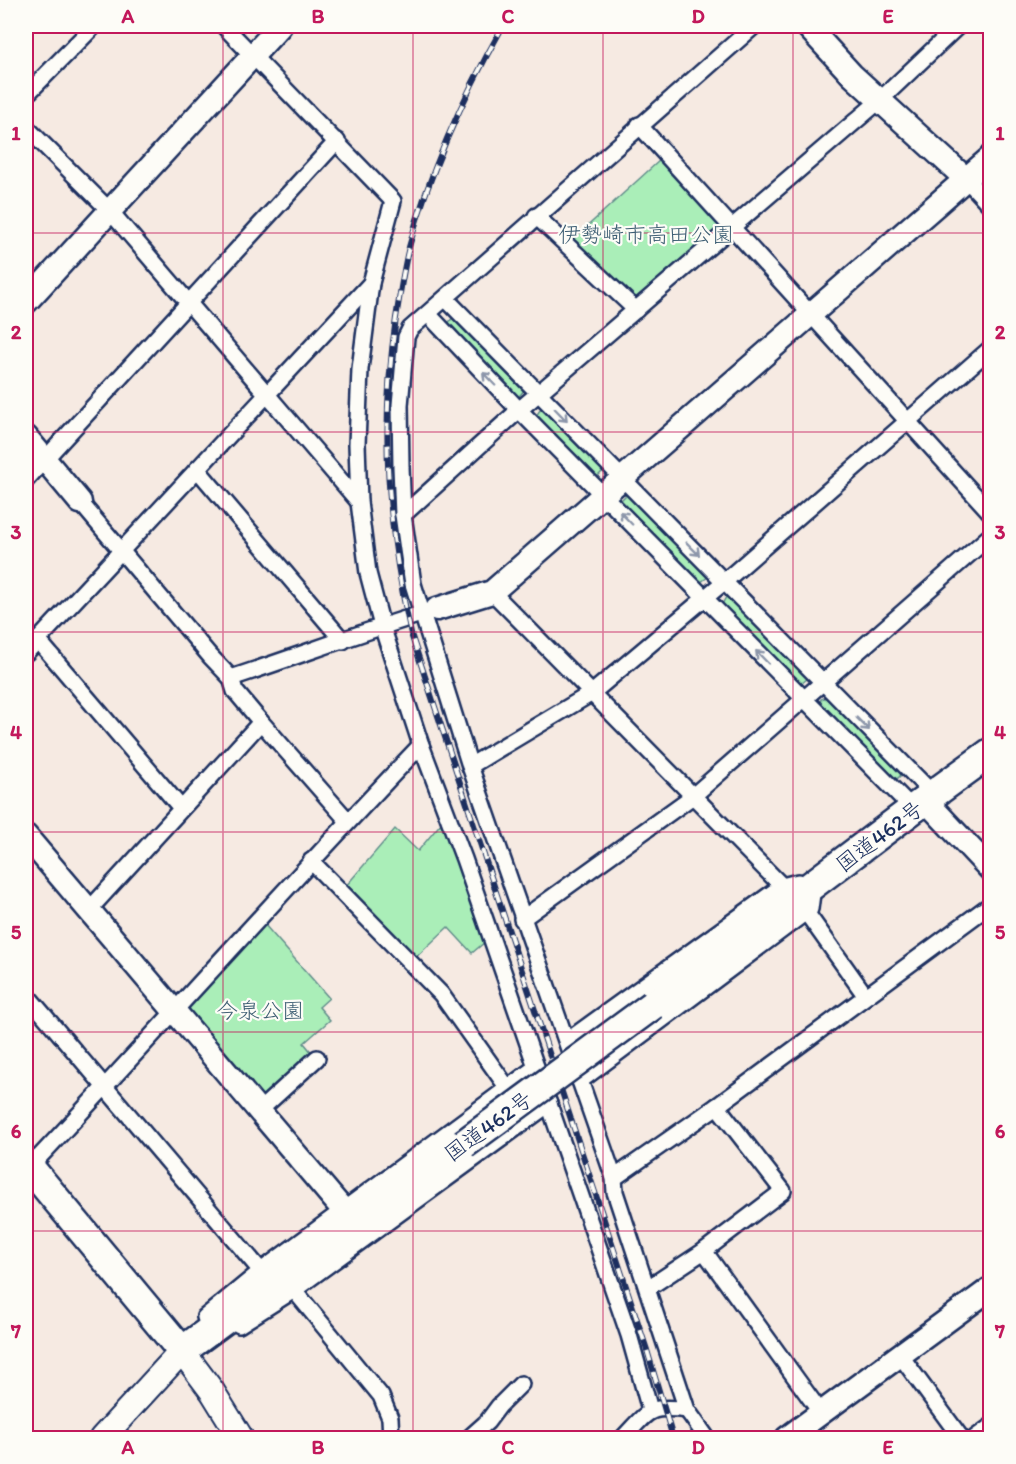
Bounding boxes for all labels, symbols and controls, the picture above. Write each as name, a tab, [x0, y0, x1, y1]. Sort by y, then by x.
text: A	[121, 4, 135, 28]
text: B	[312, 4, 325, 28]
text: C	[502, 4, 515, 28]
text: D	[691, 4, 705, 28]
text: E	[882, 4, 894, 28]
text: 1	[11, 121, 21, 145]
text: 1	[995, 121, 1005, 145]
park label: 伊勢崎市高田公園	[558, 221, 734, 248]
text: 2	[11, 320, 22, 344]
text: 2	[995, 320, 1006, 344]
one-way arrow	[482, 372, 496, 387]
one-way arrow	[554, 407, 569, 422]
one-way arrow	[619, 510, 633, 525]
text: 3	[11, 520, 22, 544]
text: 3	[995, 520, 1006, 544]
one-way arrow	[686, 541, 701, 556]
one-way arrow	[755, 650, 770, 665]
one-way arrow	[856, 717, 871, 732]
text: 4	[10, 720, 22, 744]
text: 4	[994, 720, 1006, 744]
street label: 国道462号	[830, 795, 928, 878]
text: 5	[11, 920, 22, 944]
text: 5	[995, 920, 1006, 944]
park label: 今泉公園	[216, 997, 304, 1024]
street label: 国道462号	[439, 1085, 538, 1167]
text: 6	[11, 1119, 22, 1143]
text: 6	[995, 1119, 1006, 1143]
text: 7	[10, 1319, 21, 1343]
text: 7	[994, 1319, 1005, 1343]
text: A	[121, 1435, 135, 1459]
text: B	[312, 1435, 325, 1459]
text: C	[502, 1435, 515, 1459]
text: D	[691, 1435, 705, 1459]
text: E	[882, 1435, 894, 1459]

